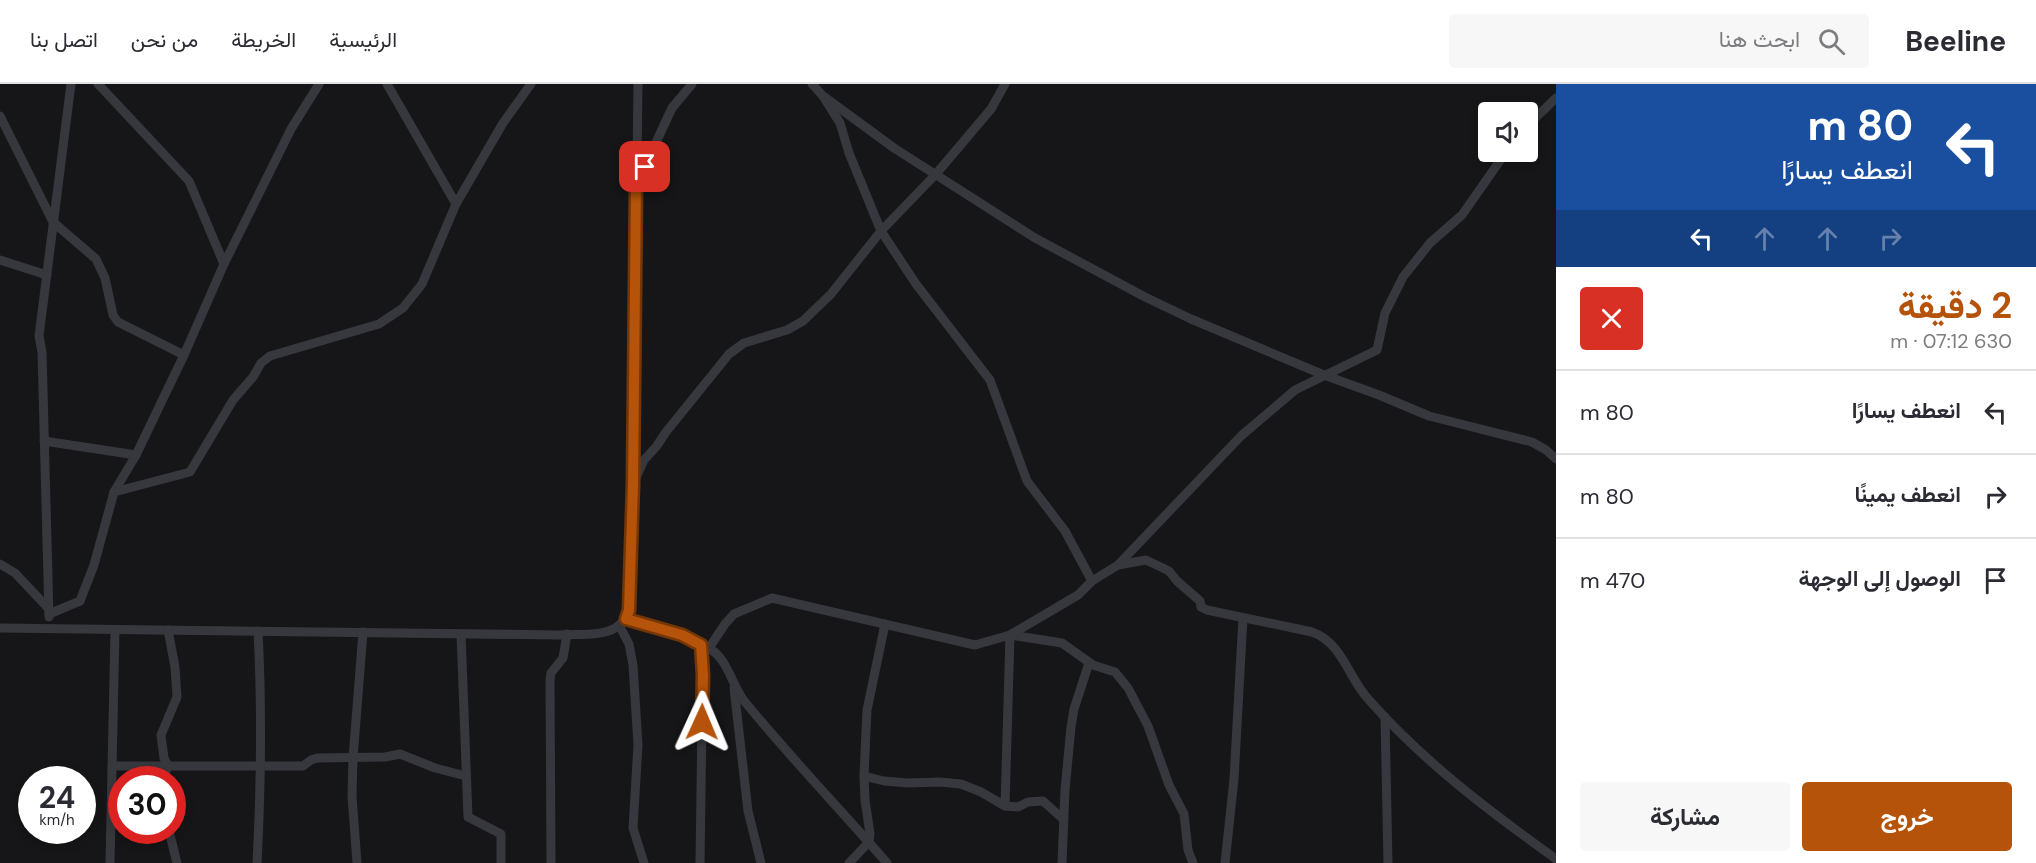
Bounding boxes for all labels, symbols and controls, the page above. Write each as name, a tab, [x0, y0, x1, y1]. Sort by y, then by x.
search box	[1449, 14, 1869, 68]
text: Beeline	[1905, 23, 2006, 60]
text: ابحث هنا	[1719, 25, 1800, 54]
icon: search	[1815, 25, 1848, 58]
text: اتصل بنا	[30, 26, 98, 54]
text: من نحن	[131, 26, 198, 54]
text: الخريطة	[231, 26, 296, 54]
text: الرئيسية	[329, 26, 397, 54]
text: 80 m	[1807, 98, 1913, 153]
map controls	[1478, 102, 1538, 162]
button: sound	[1478, 102, 1538, 162]
icon: left	[1934, 108, 2012, 186]
pin	[619, 141, 670, 192]
icon: arrive	[628, 150, 661, 183]
text: انعطف يسارًا	[1781, 152, 1913, 187]
icon: left	[1685, 222, 1718, 255]
icon: ahead	[1748, 222, 1781, 255]
icon: ahead	[1811, 222, 1844, 255]
icon: right	[1874, 222, 1907, 255]
text: 2 دقيقة	[1898, 282, 2012, 329]
button: close	[1580, 287, 1643, 350]
text: 630 m · 07:12	[1890, 328, 2012, 354]
text: انعطف يسارًا	[1852, 396, 1961, 425]
icon: left	[1979, 396, 2012, 429]
text: 80 m	[1580, 398, 1634, 427]
text: انعطف يمينًا	[1854, 480, 1961, 509]
icon: right	[1979, 480, 2012, 513]
text: 80 m	[1580, 482, 1634, 511]
text: الوصول إلى الوجهة	[1799, 564, 1961, 593]
icon: arrive	[1979, 564, 2012, 597]
text: 470 m	[1580, 566, 1645, 595]
position arrow	[670, 690, 734, 754]
speed limit sign: 30	[108, 766, 186, 844]
text: 24	[39, 778, 75, 817]
button: مشاركة	[1580, 782, 1790, 851]
button: خروج	[1802, 782, 2012, 851]
text: km/h	[39, 810, 75, 830]

